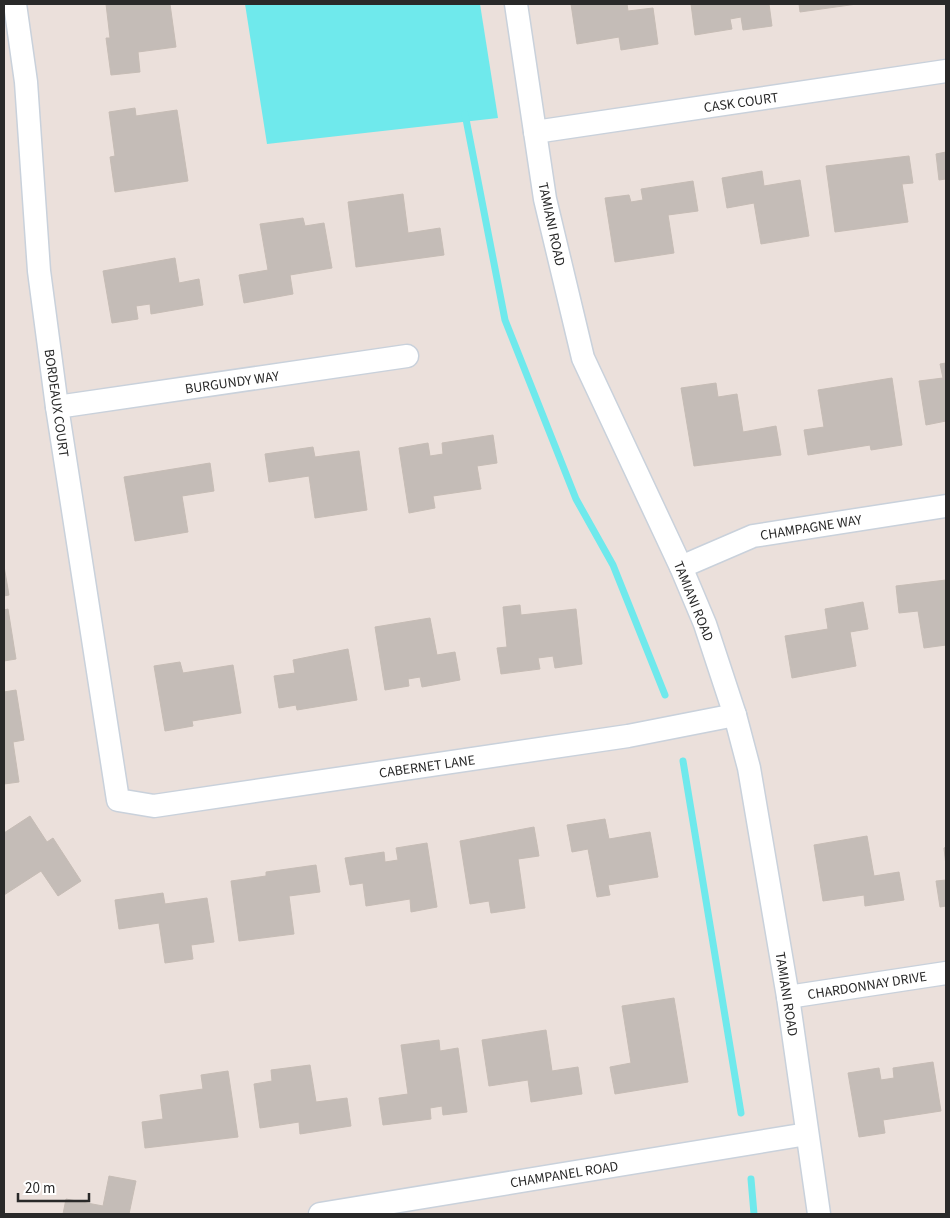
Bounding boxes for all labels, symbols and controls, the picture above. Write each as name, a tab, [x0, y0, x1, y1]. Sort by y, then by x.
street label: CASK COURT	[703, 88, 780, 118]
street label: TAMIANI ROAD	[532, 181, 570, 268]
street label: BORDEAUX COURT	[39, 348, 74, 459]
street label: BURGUNDY WAY	[184, 366, 281, 399]
street label: CHAMPAGNE WAY	[759, 510, 864, 546]
street label: TAMIANI ROAD	[668, 558, 718, 644]
street label: CABERNET LANE	[378, 750, 476, 784]
street label: TAMIANI ROAD	[769, 951, 803, 1038]
street label: CHARDONNAY DRIVE	[806, 967, 928, 1005]
street label: CHAMPANEL ROAD	[509, 1157, 620, 1193]
scale bar	[18, 1170, 89, 1202]
text: 20 m	[25, 1178, 55, 1199]

